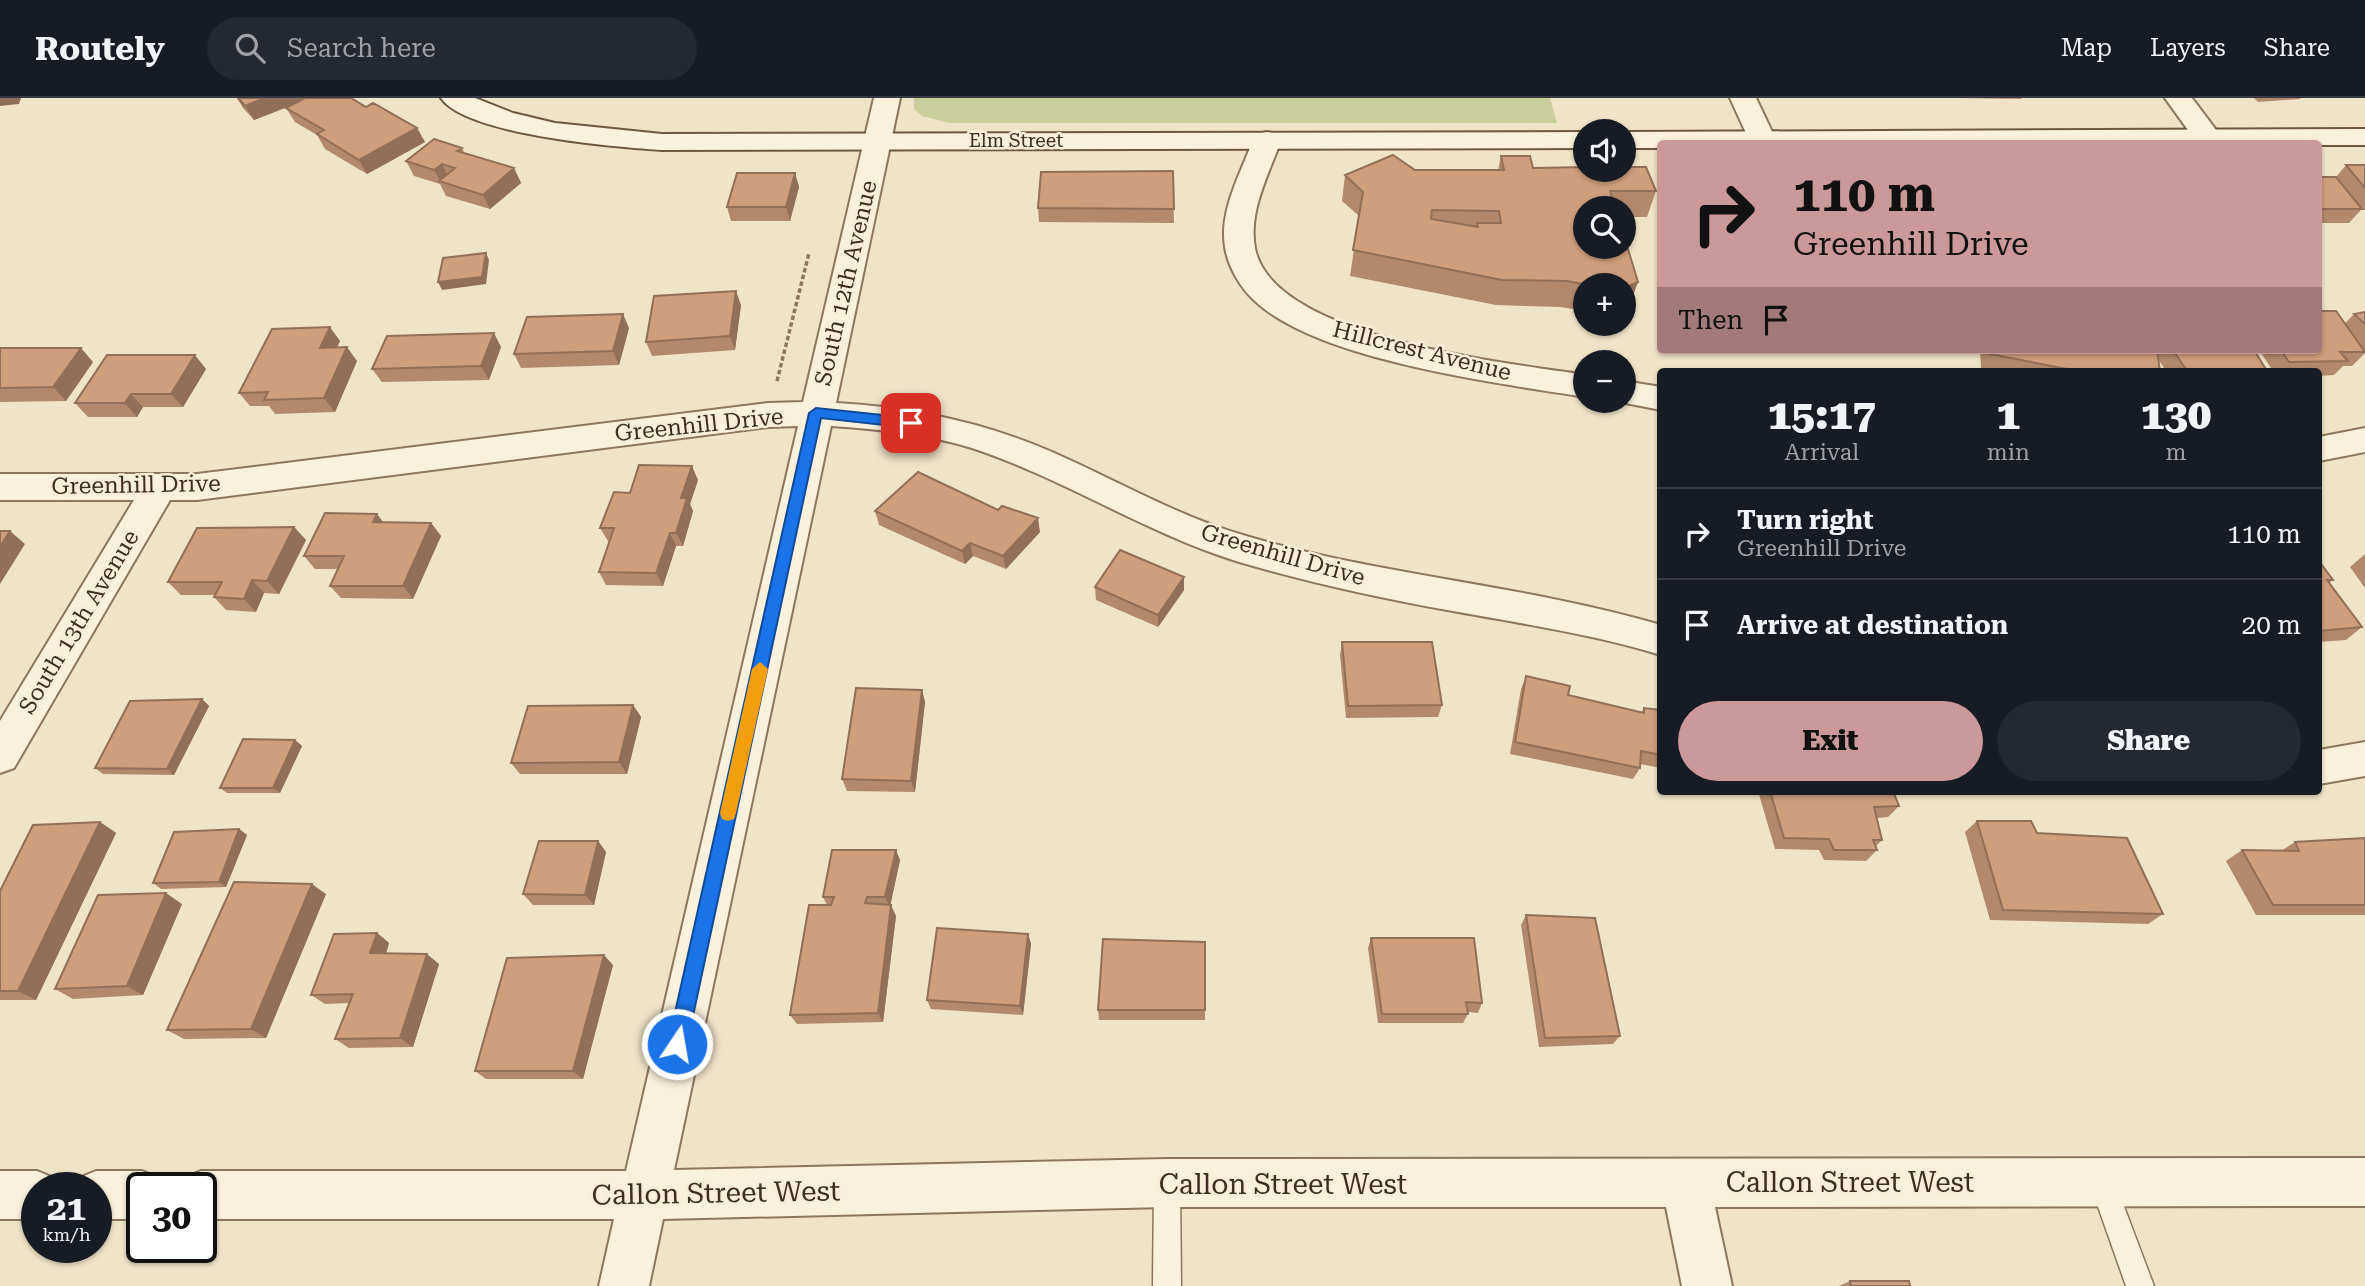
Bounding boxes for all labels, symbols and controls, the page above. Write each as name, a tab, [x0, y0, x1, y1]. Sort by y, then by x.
search box	[207, 17, 697, 80]
text: Routely	[35, 29, 165, 68]
icon: search	[231, 29, 269, 67]
text: Search here	[287, 33, 436, 63]
text: Map	[2061, 34, 2112, 62]
text: Layers	[2150, 34, 2226, 62]
text: Share	[2264, 34, 2330, 62]
map controls	[1573, 119, 1636, 413]
button: sound	[1573, 119, 1636, 182]
street label: Elm Street	[969, 129, 1063, 152]
text: 110 m	[1793, 166, 1935, 223]
icon: right	[1678, 168, 1769, 259]
street label: South 12th Avenue	[809, 178, 883, 388]
button: search	[1573, 196, 1636, 259]
text: Greenhill Drive	[1793, 225, 2029, 263]
button: +	[1573, 273, 1636, 336]
icon: arrive	[1757, 301, 1795, 339]
text: Then	[1678, 305, 1743, 335]
street label: Hillcrest Avenue	[1330, 316, 1514, 386]
button: −	[1573, 350, 1636, 413]
text: 15:17	[1768, 390, 1876, 439]
text: 1	[1996, 390, 2020, 439]
text: 130	[2141, 390, 2211, 439]
pin	[881, 393, 941, 453]
street label: Greenhill Drive	[613, 403, 785, 447]
icon: arrive	[892, 404, 930, 442]
text: Arrival	[1784, 439, 1859, 466]
text: min	[1987, 439, 2030, 466]
text: m	[2165, 439, 2186, 466]
street label: Greenhill Drive	[51, 470, 221, 500]
text: Turn right	[1737, 505, 1873, 535]
icon: right	[1678, 515, 1716, 553]
street label: Greenhill Drive	[1198, 519, 1368, 591]
text: 110 m	[2227, 519, 2301, 549]
street label: South 13th Avenue	[13, 525, 145, 719]
text: Greenhill Drive	[1737, 535, 1906, 562]
icon: arrive	[1678, 606, 1716, 644]
text: Arrive at destination	[1737, 610, 2008, 640]
text: 20 m	[2242, 610, 2301, 640]
button: Exit	[1678, 701, 1983, 781]
button: Share	[1997, 701, 2301, 781]
position arrow	[640, 1007, 714, 1081]
street label: Callon Street West	[1726, 1166, 1974, 1199]
street label: Callon Street West	[1159, 1168, 1407, 1201]
speed limit sign: 30	[126, 1172, 217, 1263]
street label: Callon Street West	[591, 1174, 841, 1212]
text: 21	[47, 1188, 86, 1229]
text: km/h	[42, 1224, 91, 1245]

